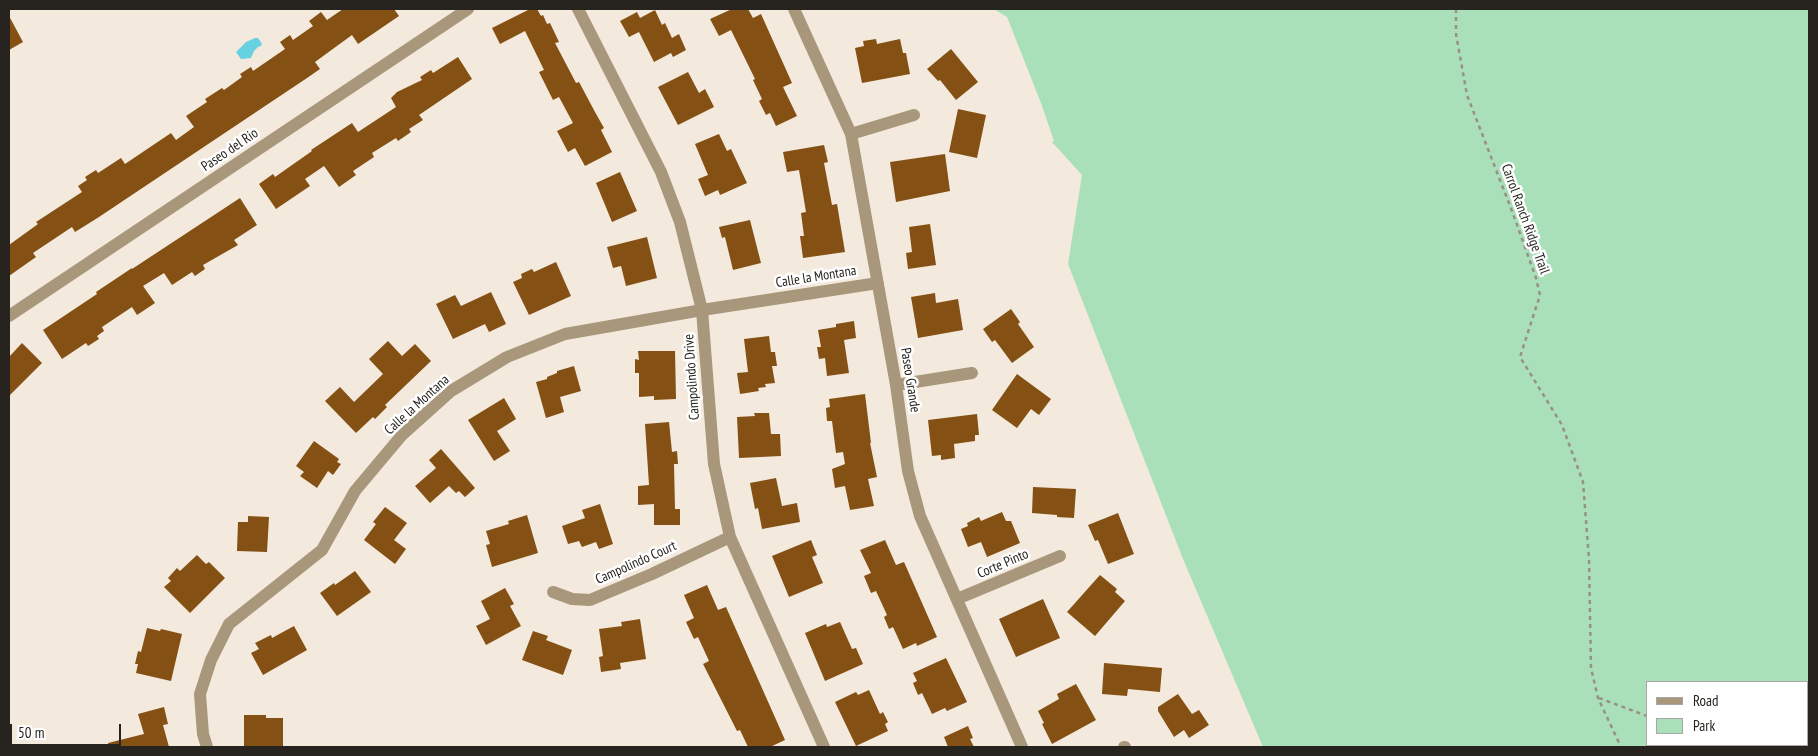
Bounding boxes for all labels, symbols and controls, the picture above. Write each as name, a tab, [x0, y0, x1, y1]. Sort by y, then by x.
street label: Paseo del Rio	[198, 125, 262, 175]
street label: Carrol Ranch Ridge Trail	[1497, 162, 1553, 276]
street label: Calle la Montana	[775, 262, 857, 292]
street label: Campolindo Drive	[681, 333, 703, 421]
street label: Paseo Grande	[897, 346, 923, 414]
street label: Calle la Montana	[381, 372, 453, 438]
street label: Campolindo Court	[593, 538, 679, 588]
street label: Corte Pinto	[975, 546, 1031, 582]
legend	[1646, 681, 1808, 746]
text: Road	[1693, 691, 1719, 710]
scale bar	[12, 714, 124, 746]
text: Park	[1693, 716, 1715, 735]
text: 50 m	[18, 723, 44, 742]

